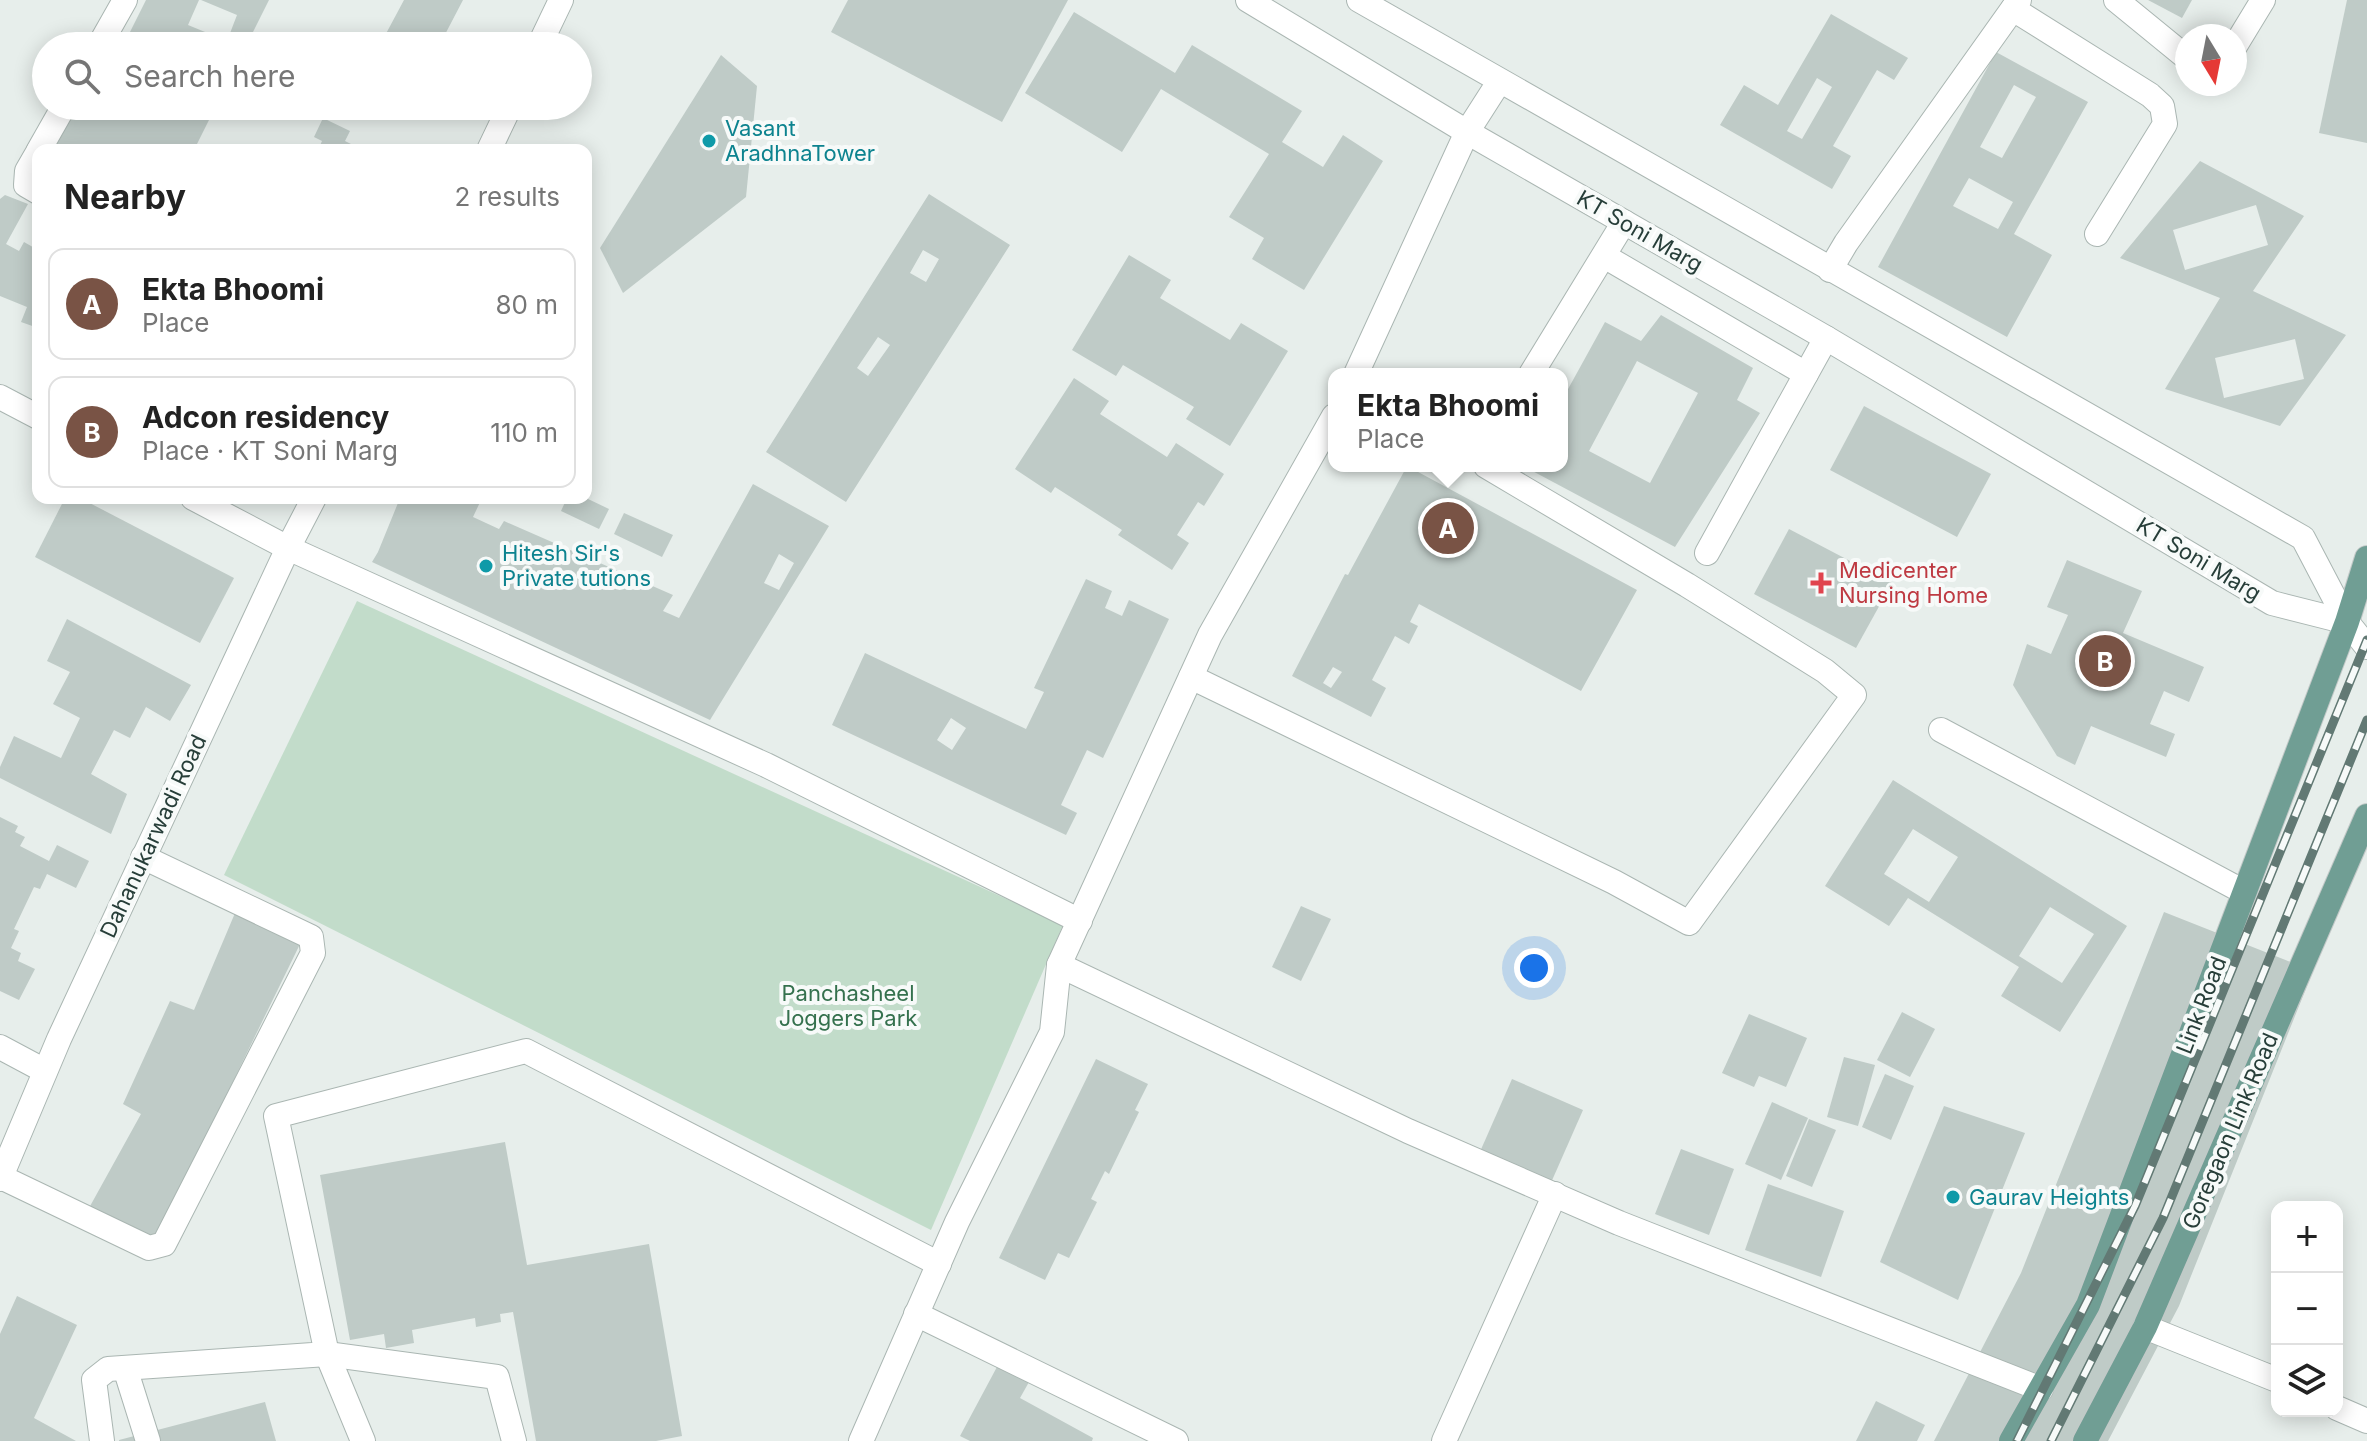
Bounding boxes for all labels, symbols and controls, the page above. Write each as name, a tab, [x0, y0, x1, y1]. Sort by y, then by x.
north arrow	[2175, 24, 2247, 96]
search box	[32, 32, 592, 120]
icon: search	[60, 54, 104, 98]
text: Search here	[124, 58, 296, 94]
place label: Vasant AradhnaTower	[725, 115, 875, 166]
marker: Vasant AradhnaTower	[700, 132, 718, 150]
text: Nearby	[64, 176, 186, 217]
text: 2 results	[455, 181, 560, 212]
street label: KT Soni Marg	[1573, 185, 1707, 277]
text: Ekta Bhoomi	[142, 271, 324, 307]
text: A	[82, 289, 102, 320]
text: 80 m	[495, 289, 558, 320]
text: Place	[142, 307, 210, 338]
popup	[1328, 368, 1568, 472]
text: Ekta Bhoomi	[1357, 387, 1539, 423]
text: Adcon residency	[142, 399, 389, 435]
text: B	[83, 417, 101, 448]
text: 110 m	[490, 417, 558, 448]
text: Place	[1357, 423, 1424, 454]
text: Place · KT Soni Marg	[142, 435, 398, 466]
pin: A	[1422, 498, 1474, 558]
street label: KT Soni Marg	[2132, 512, 2266, 606]
place label: Hitesh Sir's Private tutions	[502, 540, 651, 591]
marker: Hitesh Sir's Private tutions	[477, 557, 495, 575]
place label: Medicenter Nursing Home	[1839, 557, 1988, 608]
marker: Medicenter Nursing Home	[1810, 572, 1832, 594]
pin: B	[2079, 631, 2131, 691]
street label: Dahanukarwadi Road	[95, 730, 211, 942]
your location	[1514, 948, 1554, 988]
street label: Link Road	[2171, 953, 2231, 1057]
park label: Panchasheel Joggers Park	[779, 980, 917, 1031]
street label: Goregaon Link Road	[2177, 1029, 2283, 1233]
place label: Gaurav Heights	[1969, 1184, 2129, 1210]
marker: Gaurav Heights	[1944, 1188, 1962, 1206]
map controls	[2271, 1201, 2343, 1417]
button: +	[2271, 1201, 2343, 1273]
button: −	[2271, 1273, 2343, 1345]
button: layers	[2271, 1345, 2343, 1417]

